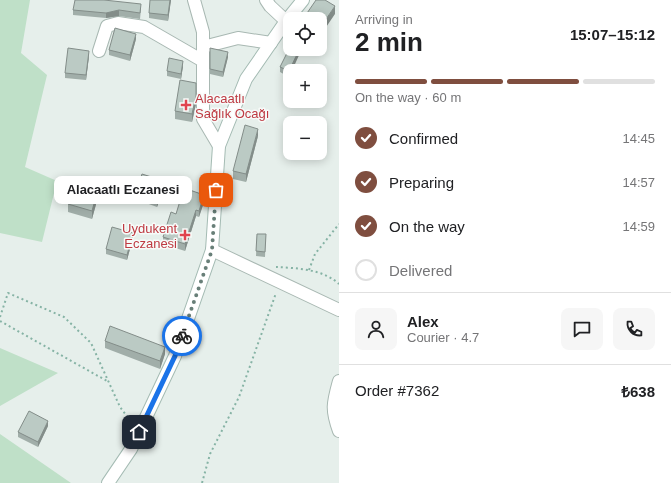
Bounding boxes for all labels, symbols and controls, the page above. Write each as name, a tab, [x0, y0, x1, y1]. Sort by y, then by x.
map controls	[283, 12, 327, 160]
button: locate	[283, 12, 327, 56]
text: Arriving in	[355, 12, 413, 27]
text: 15:07–15:12	[570, 26, 655, 43]
text: 2 min	[355, 27, 423, 57]
button: +	[283, 64, 327, 108]
text: On the way · 60 m	[355, 90, 461, 105]
place label: Alacaatlı Sağlık Ocağı	[195, 91, 269, 121]
marker: Alacaatlı Sağlık Ocağı	[180, 99, 192, 111]
button: −	[283, 116, 327, 160]
icon: check	[355, 127, 377, 149]
text: Confirmed	[389, 130, 458, 147]
text: 14:45	[622, 131, 655, 146]
icon: check	[355, 171, 377, 193]
pin	[199, 173, 233, 207]
text: Preparing	[389, 174, 454, 191]
text: 14:57	[622, 175, 655, 190]
callout: Alacaatlı Eczanesi	[54, 176, 192, 204]
icon: bag	[205, 179, 227, 201]
text: Alacaatlı Eczanesi	[67, 182, 179, 197]
icon: check	[355, 215, 377, 237]
text: On the way	[389, 218, 465, 235]
text: 14:59	[622, 219, 655, 234]
place label: Uydukent Eczanesi	[122, 221, 177, 251]
marker: Uydukent Eczanesi	[180, 230, 190, 240]
text: Delivered	[389, 262, 452, 279]
button: person	[355, 308, 397, 350]
button: chat	[561, 308, 603, 350]
button: phone	[613, 308, 655, 350]
text: Alex	[407, 313, 439, 330]
courier	[162, 316, 202, 356]
icon: bike	[171, 325, 193, 347]
text: Courier · 4.7	[407, 330, 479, 345]
text: Order #7362	[355, 382, 439, 399]
text: ₺638	[621, 383, 655, 400]
pin	[122, 415, 156, 449]
icon: home	[128, 421, 150, 443]

